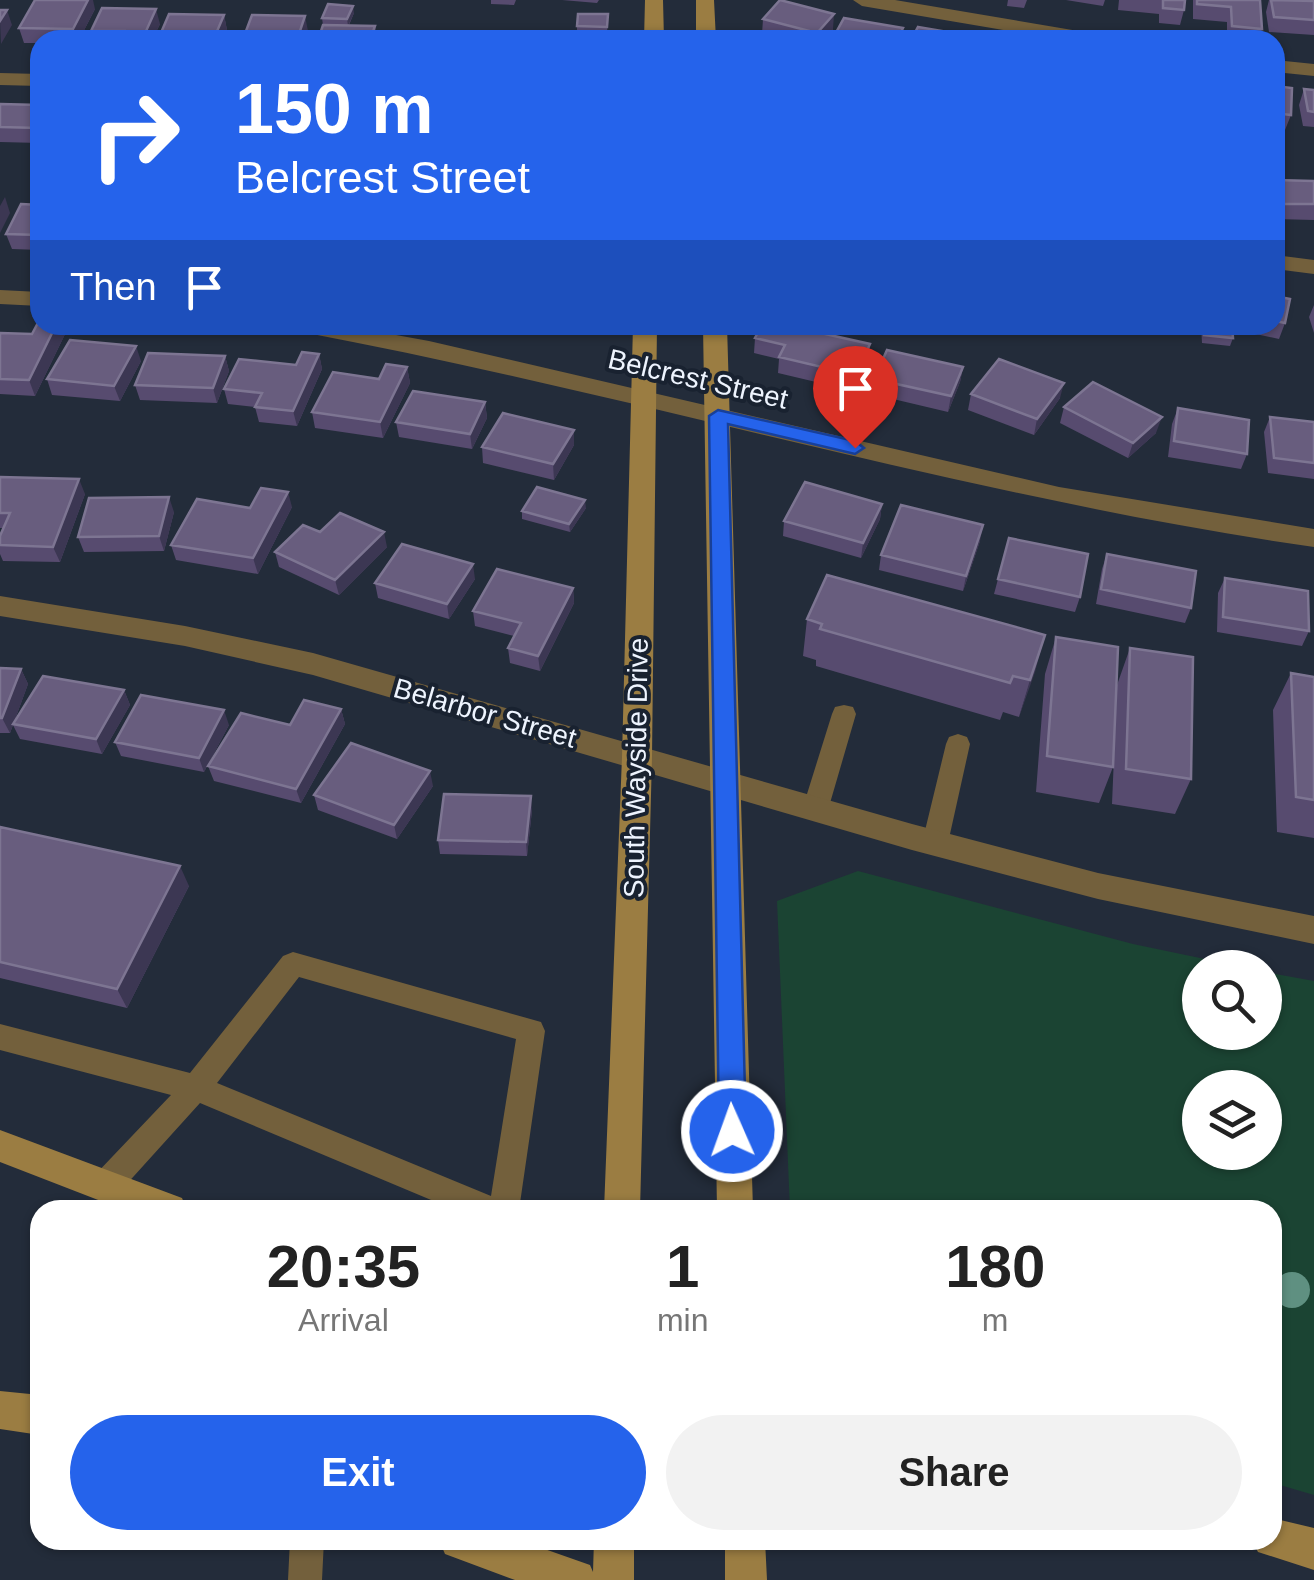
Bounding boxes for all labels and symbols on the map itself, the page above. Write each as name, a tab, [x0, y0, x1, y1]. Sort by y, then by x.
street label: Belcrest Street	[605, 343, 791, 415]
pin	[813, 346, 898, 449]
street label: South Wayside Drive	[618, 638, 654, 898]
street label: Belarbor Street	[390, 672, 580, 754]
position arrow	[680, 1079, 784, 1183]

